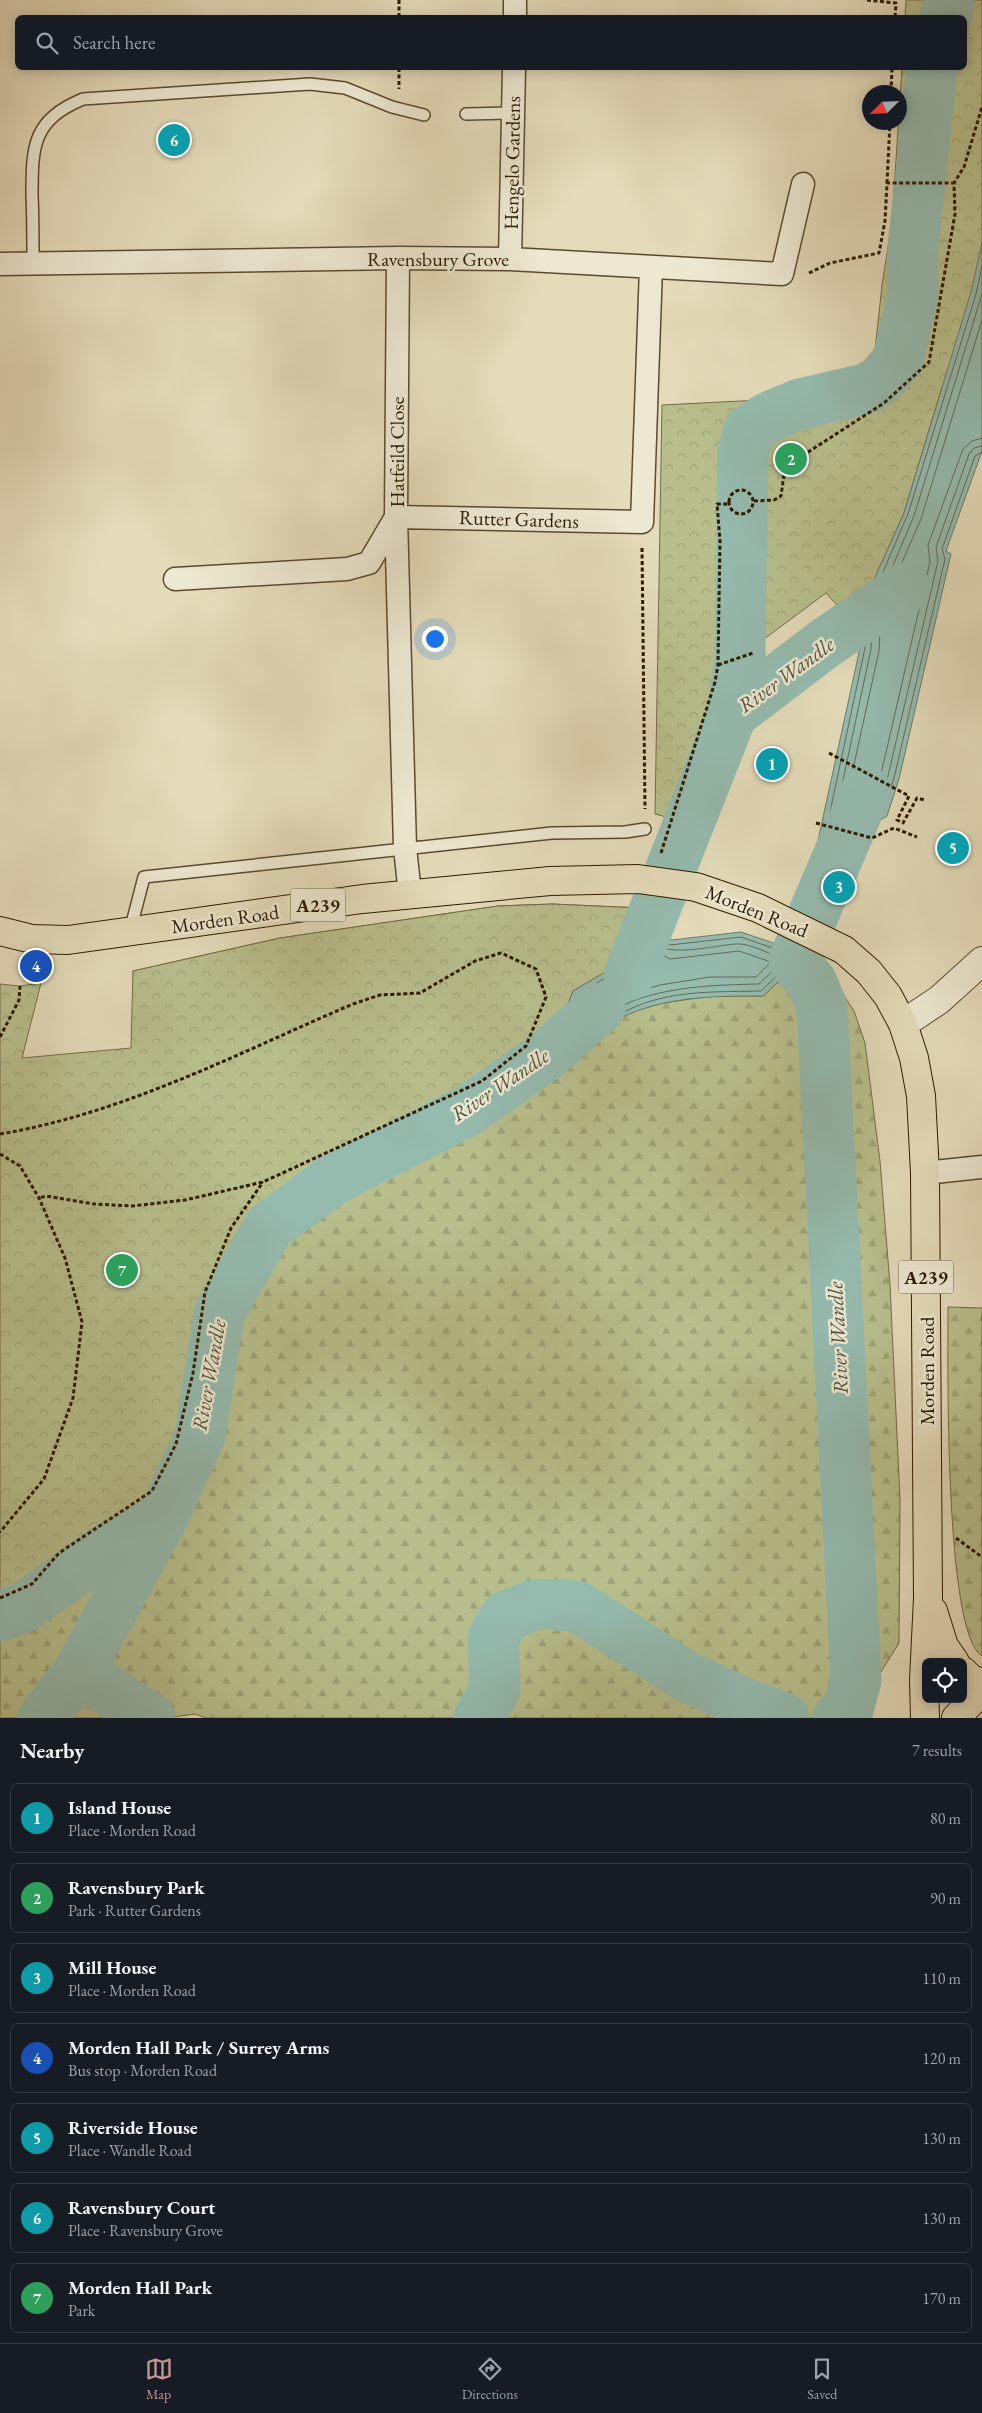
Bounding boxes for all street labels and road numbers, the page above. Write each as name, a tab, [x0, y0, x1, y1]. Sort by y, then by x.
street label: Hengelo Gardens	[498, 96, 526, 230]
street label: Ravensbury Grove	[367, 246, 509, 272]
street label: Hatfeild Close	[384, 396, 410, 508]
street label: Rutter Gardens	[459, 504, 579, 534]
street label: Morden Road	[702, 879, 813, 944]
road number: A239	[290, 888, 346, 922]
street label: Morden Road	[169, 898, 281, 939]
road number: A239	[898, 1260, 954, 1294]
street label: Morden Road	[914, 1316, 940, 1425]

